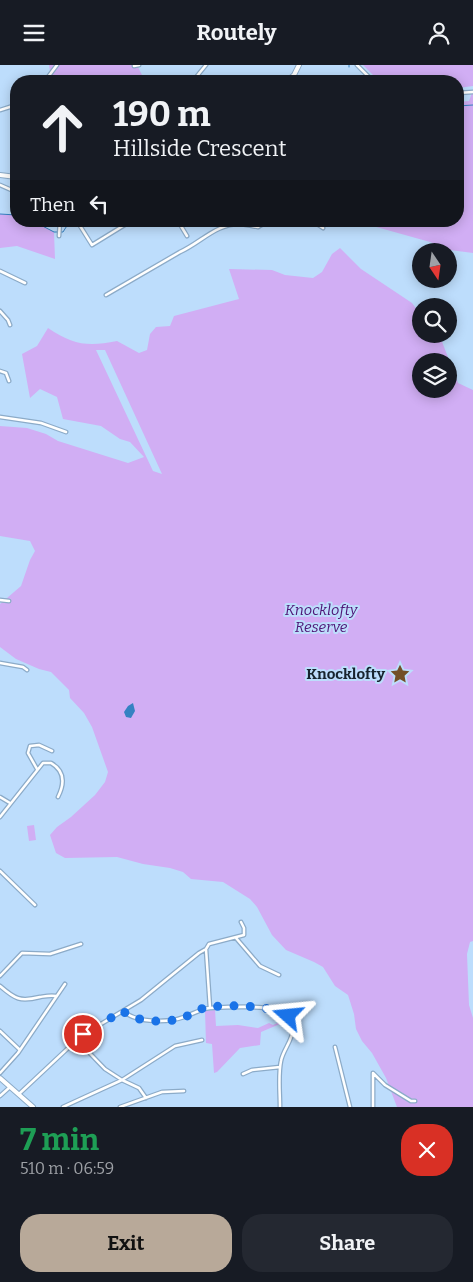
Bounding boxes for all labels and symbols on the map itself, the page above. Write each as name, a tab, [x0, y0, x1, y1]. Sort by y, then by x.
north arrow	[412, 243, 458, 287]
park label: Knocklofty Reserve	[285, 601, 359, 636]
place icon: Knocklofty	[389, 663, 411, 685]
place label: Knocklofty	[306, 665, 386, 683]
position arrow	[261, 989, 313, 1041]
pin	[62, 1013, 104, 1055]

